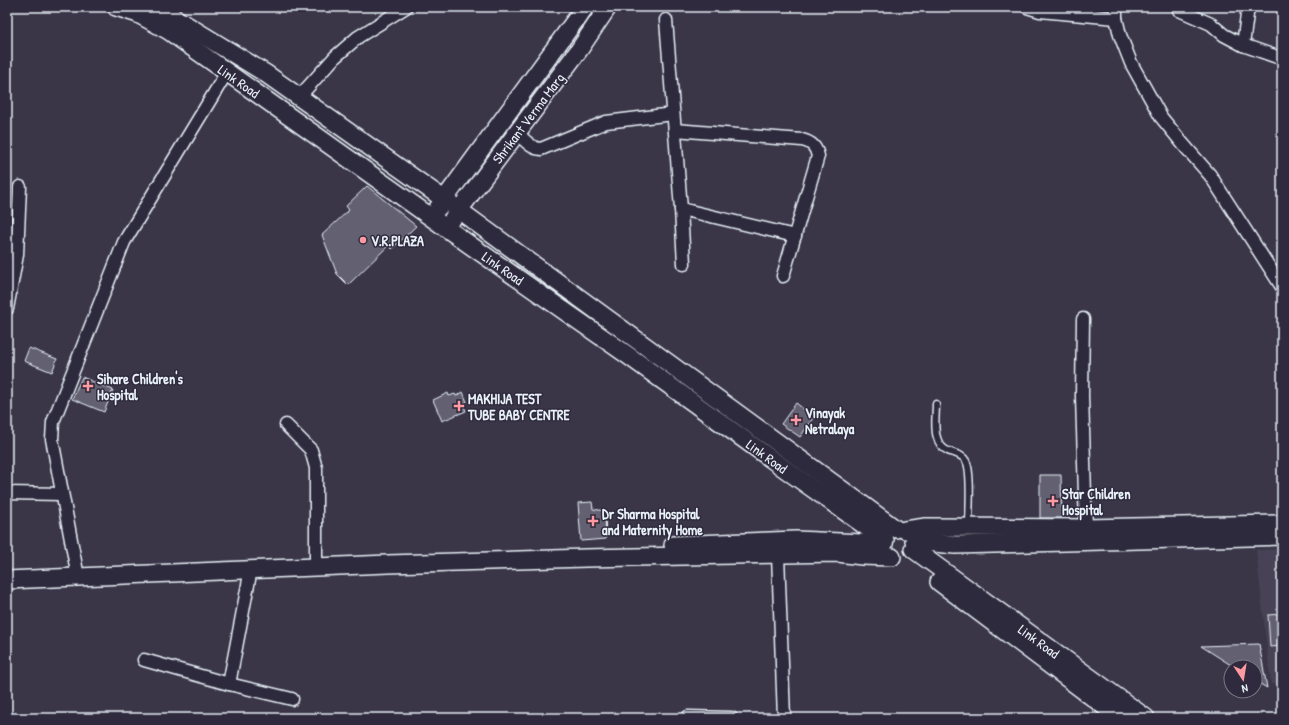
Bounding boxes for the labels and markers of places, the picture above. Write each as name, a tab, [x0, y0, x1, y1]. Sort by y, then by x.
place label: V.R.PLAZA	[371, 231, 424, 250]
marker: V.R.PLAZA	[358, 235, 368, 245]
place label: Sihare Children's Hospital	[97, 369, 184, 406]
marker: Sihare Children's Hospital	[82, 380, 94, 392]
place label: MAKHIJA TEST TUBE BABY CENTRE	[467, 389, 570, 424]
marker: MAKHIJA TEST TUBE BABY CENTRE	[453, 400, 465, 412]
place label: Vinayak Netralaya	[805, 403, 855, 440]
marker: Vinayak Netralaya	[790, 414, 802, 426]
place label: Star Children Hospital	[1062, 484, 1131, 521]
marker: Star Children Hospital	[1047, 495, 1059, 507]
place label: Dr Sharma Hospital and Maternity Home	[602, 504, 703, 541]
marker: Dr Sharma Hospital and Maternity Home	[587, 515, 599, 527]

